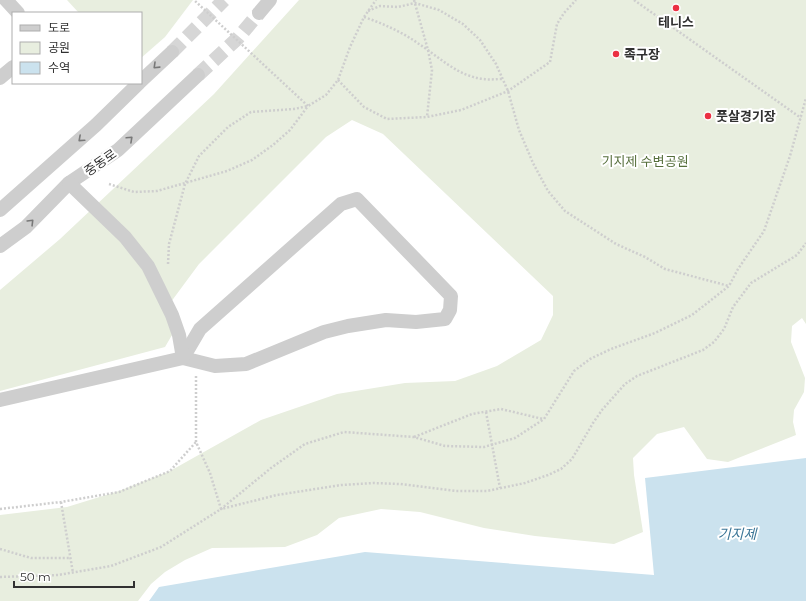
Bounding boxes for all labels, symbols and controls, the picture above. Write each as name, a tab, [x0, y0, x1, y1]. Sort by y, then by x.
marker: 테니스	[671, 3, 681, 13]
legend	[12, 12, 142, 84]
place label: 테니스	[658, 14, 694, 30]
text: 도로	[48, 20, 70, 35]
text: 공원	[48, 40, 70, 55]
place label: 족구장	[624, 46, 660, 62]
marker: 족구장	[611, 49, 621, 59]
text: 수역	[48, 60, 70, 75]
one-way arrow	[153, 62, 161, 69]
place label: 풋살경기장	[716, 108, 776, 124]
marker: 풋살경기장	[703, 111, 713, 121]
one-way arrow	[78, 134, 86, 142]
one-way arrow	[125, 136, 133, 143]
street label: 중동로	[81, 145, 119, 179]
park label: 기지제 수변공원	[601, 153, 689, 169]
one-way arrow	[26, 219, 34, 227]
water label: 기지제	[718, 525, 758, 543]
scale bar	[14, 563, 134, 589]
text: 50 m	[20, 569, 51, 584]

